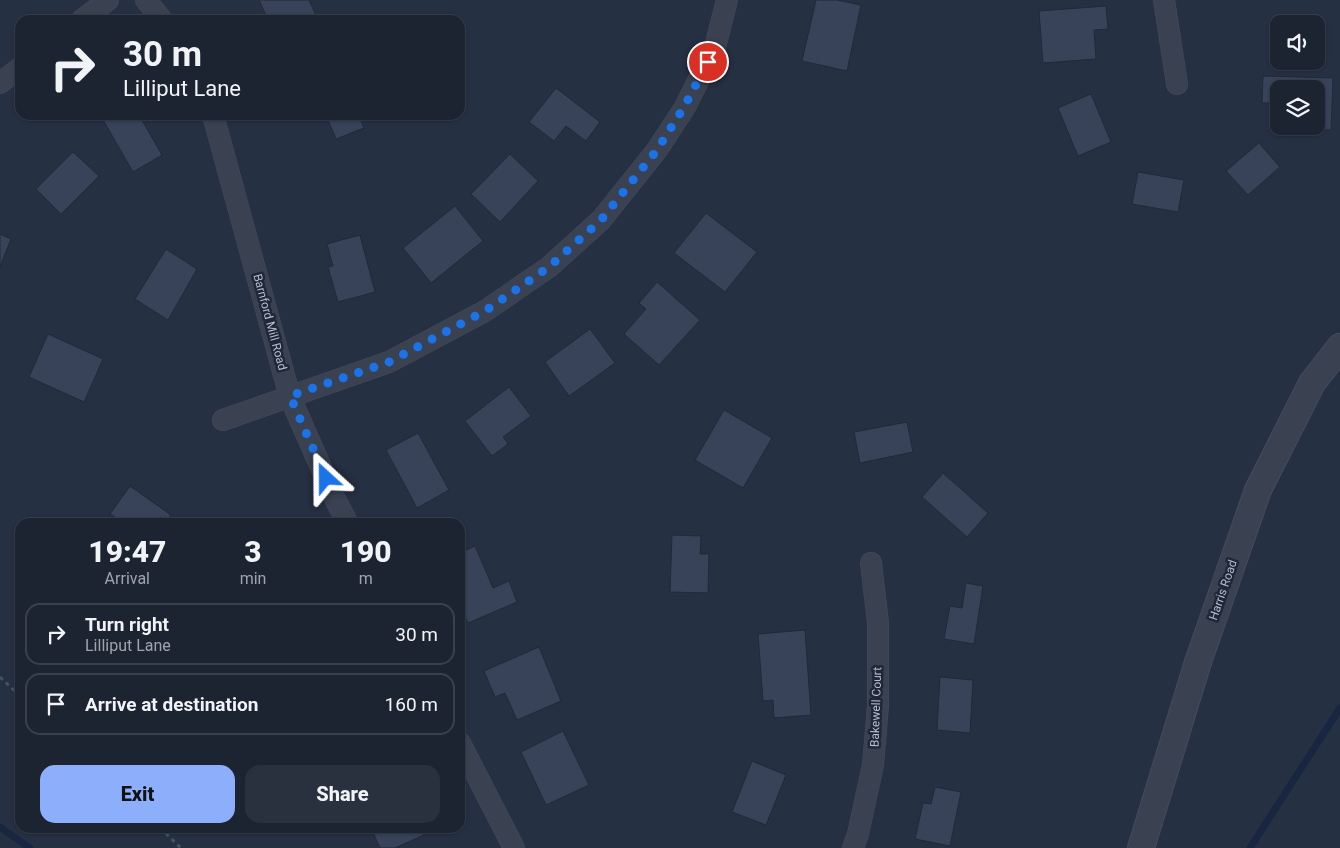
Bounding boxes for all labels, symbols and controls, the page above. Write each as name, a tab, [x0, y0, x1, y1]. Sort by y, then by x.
map controls	[1270, 15, 1325, 135]
button: sound	[1270, 15, 1325, 70]
text: 30 m	[123, 34, 202, 75]
icon: right	[40, 35, 105, 100]
pin	[687, 41, 729, 83]
icon: arrive	[694, 48, 722, 76]
text: Lilliput Lane	[123, 76, 241, 101]
button: layers	[1270, 80, 1325, 135]
street label: Barnford Mill Road	[250, 272, 290, 372]
position arrow	[299, 451, 351, 503]
text: 19:47	[88, 534, 166, 569]
text: 3	[244, 534, 262, 569]
text: 190	[340, 534, 392, 569]
street label: Harris Road	[1206, 558, 1240, 622]
text: Arrival	[105, 569, 150, 588]
text: min	[240, 569, 266, 588]
text: m	[359, 569, 373, 588]
text: Turn right	[85, 613, 169, 636]
icon: right	[42, 620, 70, 648]
text: 30 m	[395, 623, 438, 646]
text: Lilliput Lane	[85, 636, 171, 655]
street label: Bakewell Court	[868, 667, 884, 747]
icon: arrive	[42, 690, 70, 718]
text: Arrive at destination	[85, 693, 258, 716]
text: 160 m	[385, 693, 438, 716]
button: Exit	[40, 765, 235, 823]
button: Share	[245, 765, 440, 823]

